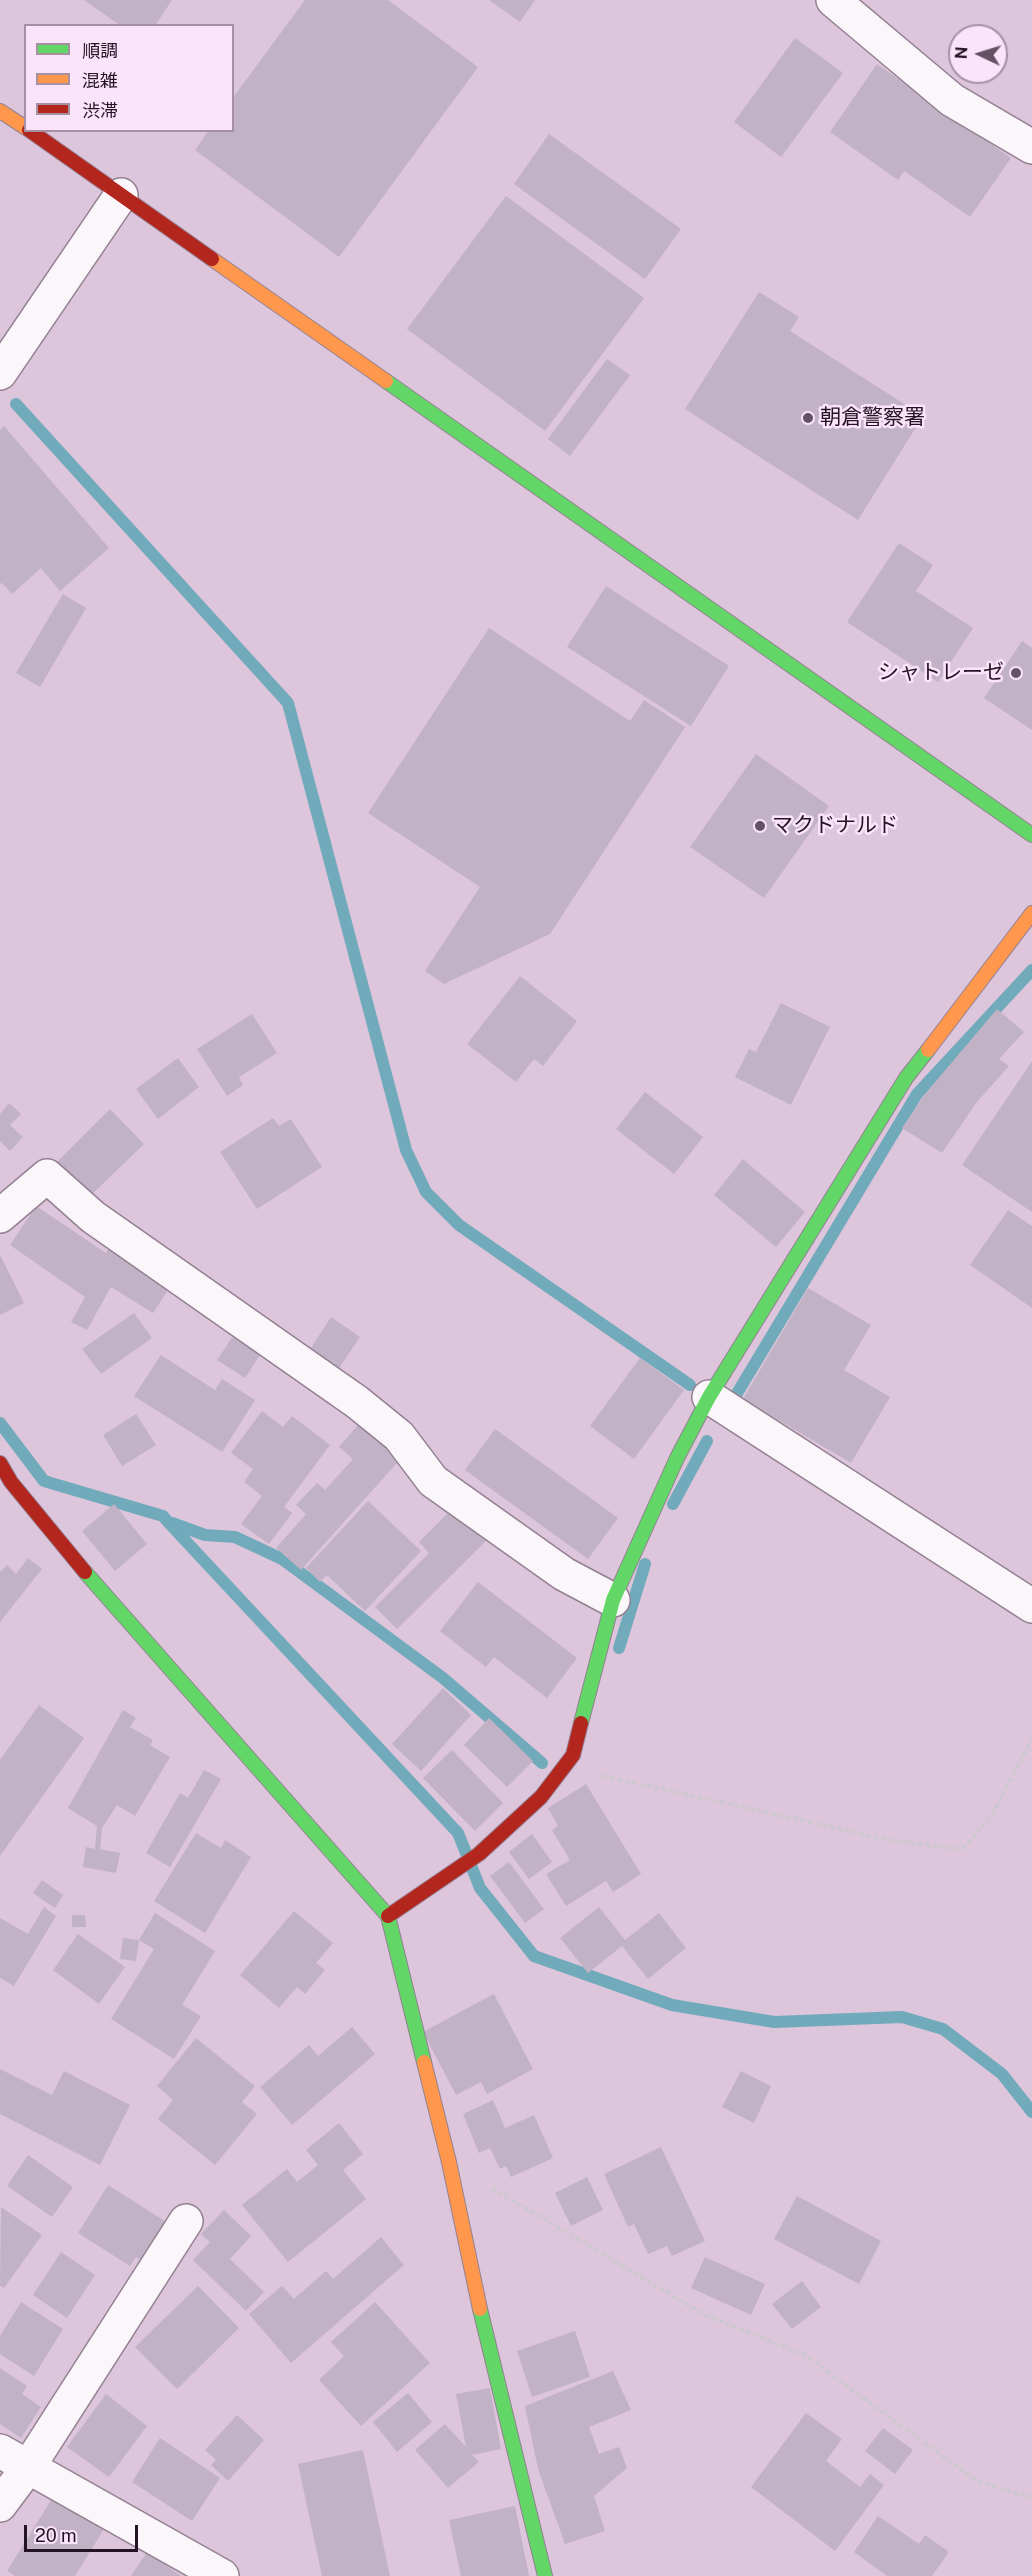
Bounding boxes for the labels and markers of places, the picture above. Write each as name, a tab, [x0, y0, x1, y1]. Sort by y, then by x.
place label: 朝倉警察署	[820, 405, 925, 431]
marker: 朝倉警察署	[801, 411, 815, 425]
place label: シャトレーゼ	[878, 660, 1004, 686]
marker: シャトレーゼ	[1009, 666, 1023, 680]
place label: マクドナルド	[772, 813, 898, 839]
marker: マクドナルド	[753, 819, 767, 833]

